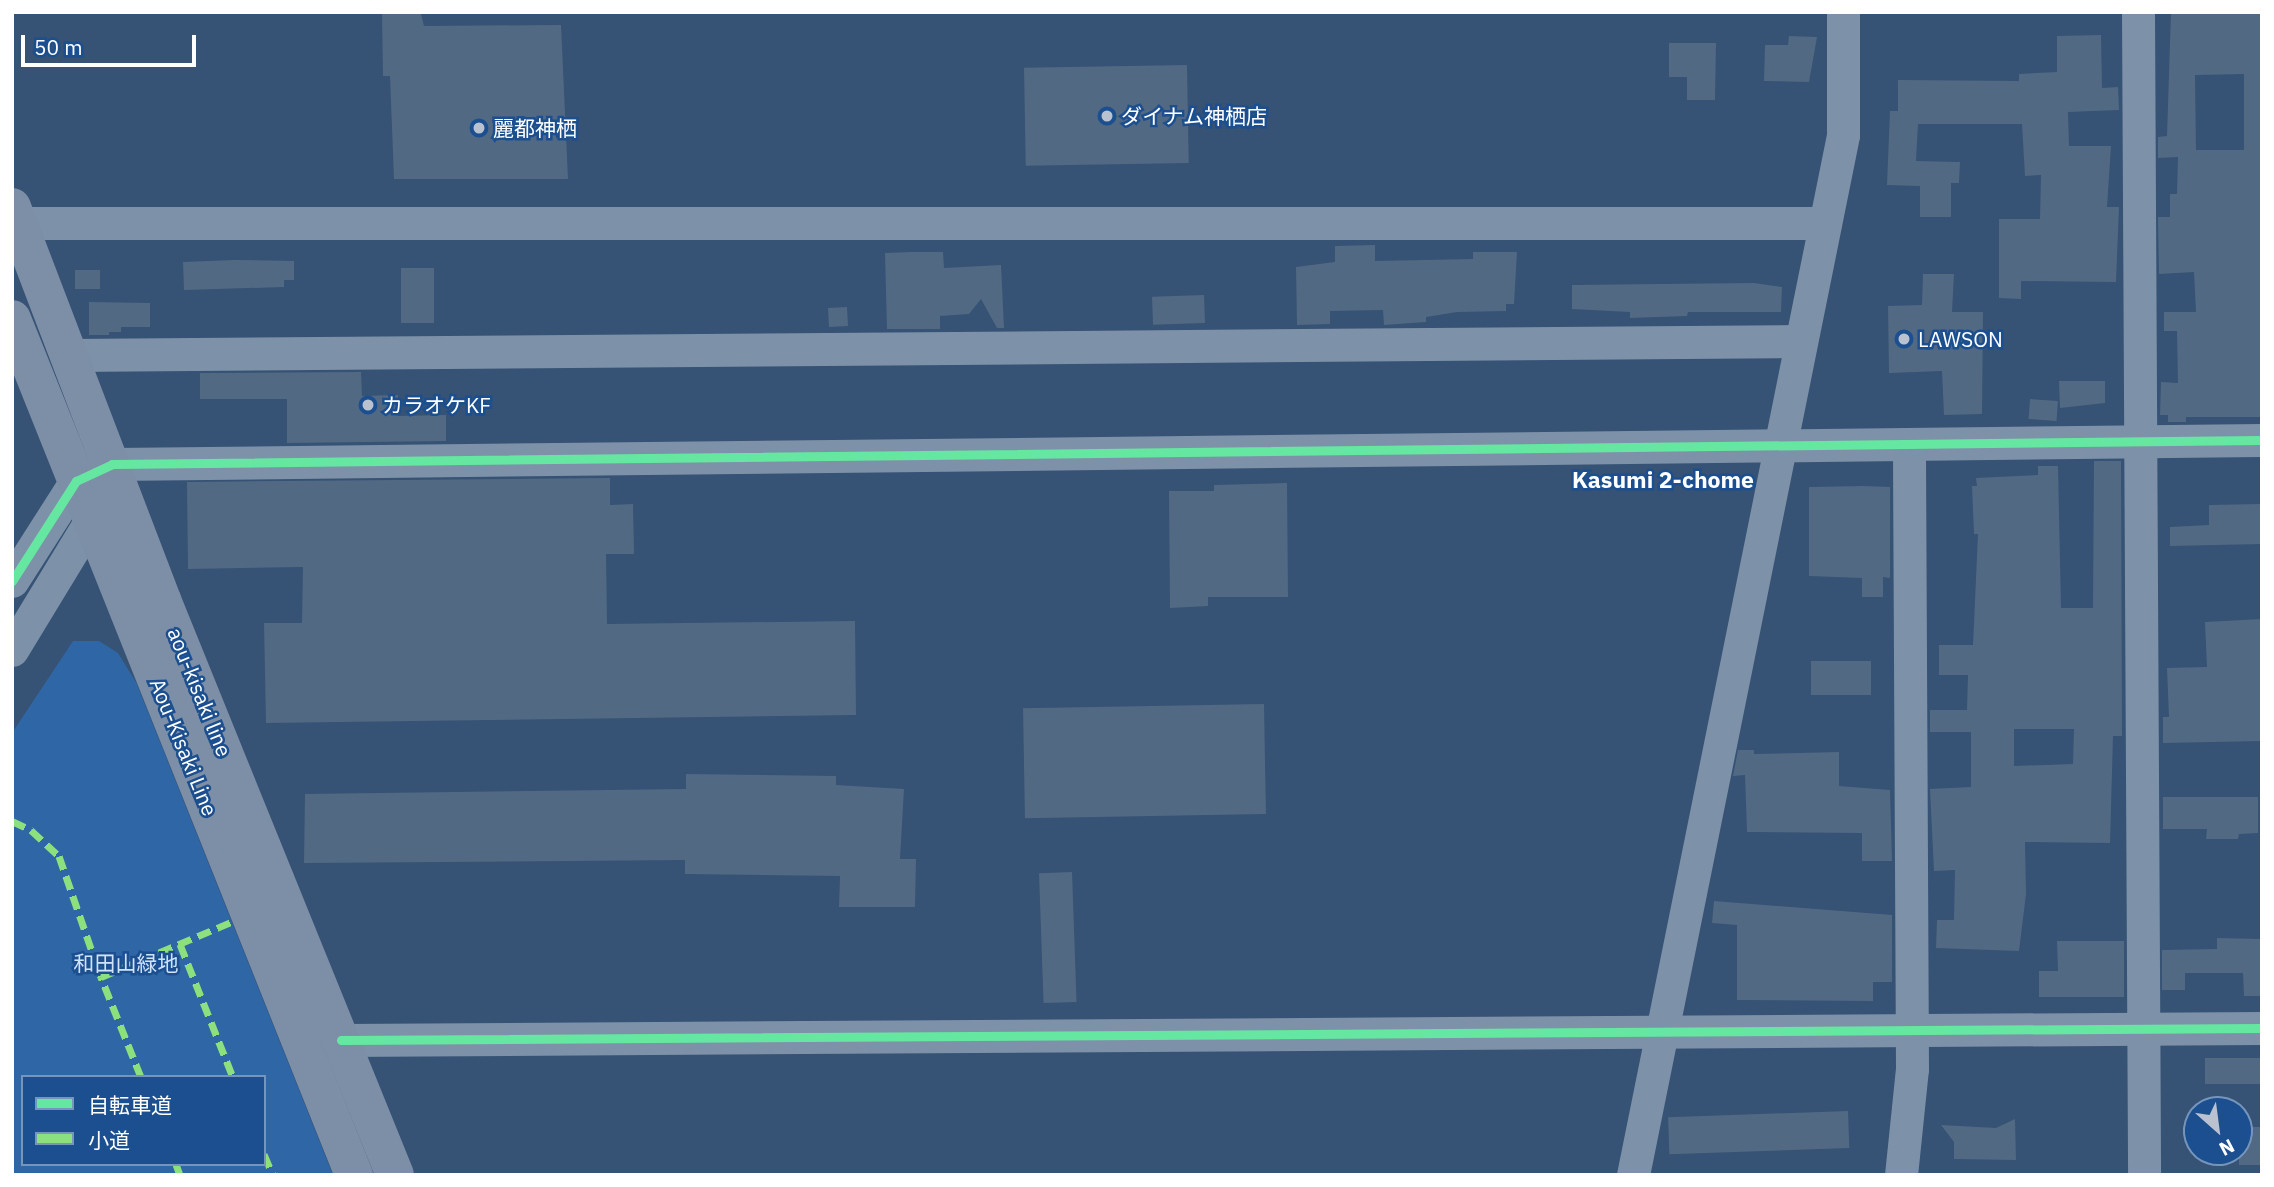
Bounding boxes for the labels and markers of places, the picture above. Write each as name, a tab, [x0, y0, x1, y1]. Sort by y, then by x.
place label: ダイナム神栖店	[1121, 103, 1268, 129]
marker: ダイナム神栖店	[1099, 108, 1115, 124]
place label: 麗都神栖	[493, 115, 577, 141]
marker: 麗都神栖	[471, 120, 487, 136]
place label: LAWSON	[1918, 326, 2003, 352]
marker: LAWSON	[1896, 331, 1912, 347]
place label: カラオケKF	[382, 392, 491, 418]
marker: カラオケKF	[360, 397, 376, 413]

